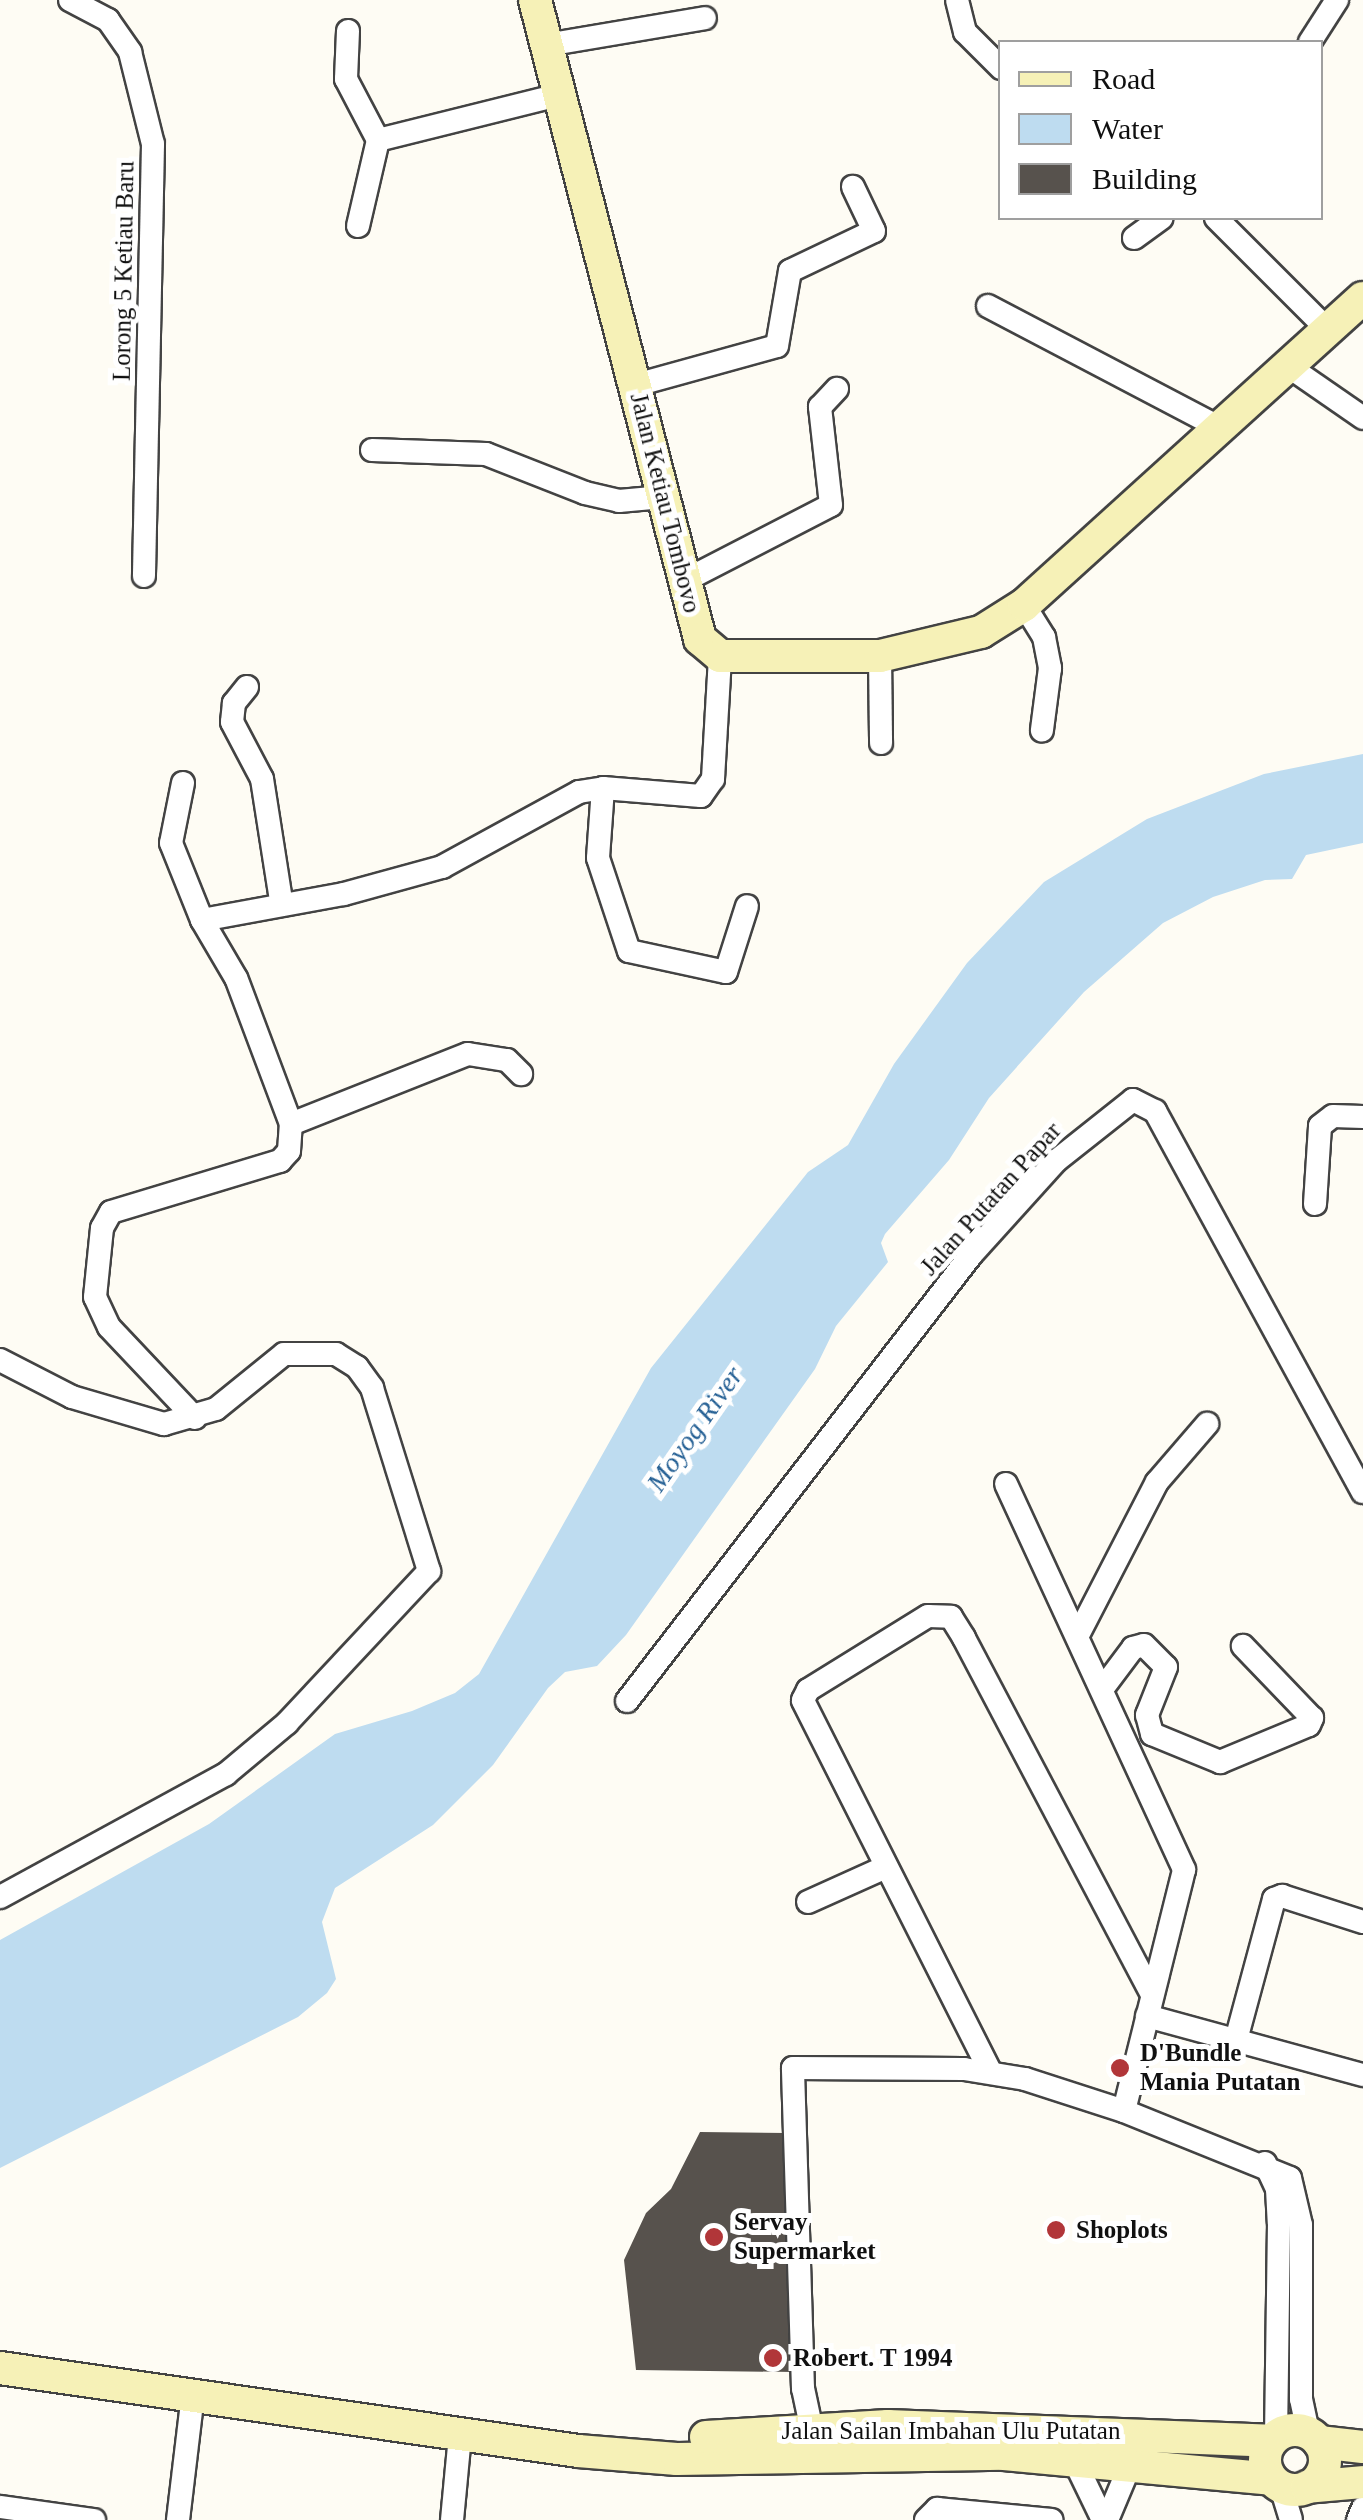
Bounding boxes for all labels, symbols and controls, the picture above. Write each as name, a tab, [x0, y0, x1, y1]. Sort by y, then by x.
legend	[998, 40, 1323, 220]
text: Road	[1092, 62, 1155, 95]
text: Water	[1092, 112, 1163, 145]
street label: Lorong 5 Ketiau Baru	[107, 161, 141, 381]
text: Building	[1092, 162, 1197, 195]
street label: Jalan Ketiau Tombovo	[623, 390, 707, 616]
street label: Jalan Putatan Papar	[914, 1116, 1068, 1282]
water label: Moyog River	[640, 1360, 750, 1498]
place label: D'Bundle Mania Putatan	[1140, 2039, 1300, 2098]
marker: D'Bundle Mania Putatan	[1109, 2057, 1131, 2079]
place label: Servay Supermarket	[734, 2208, 876, 2267]
place label: Shoplots	[1076, 2215, 1168, 2245]
marker: Shoplots	[1045, 2219, 1067, 2241]
marker: Servay Supermarket	[703, 2226, 725, 2248]
place label: Robert. T 1994	[793, 2343, 953, 2373]
marker: Robert. T 1994	[762, 2347, 784, 2369]
street label: Jalan Sailan Imbahan Ulu Putatan	[782, 2416, 1120, 2446]

